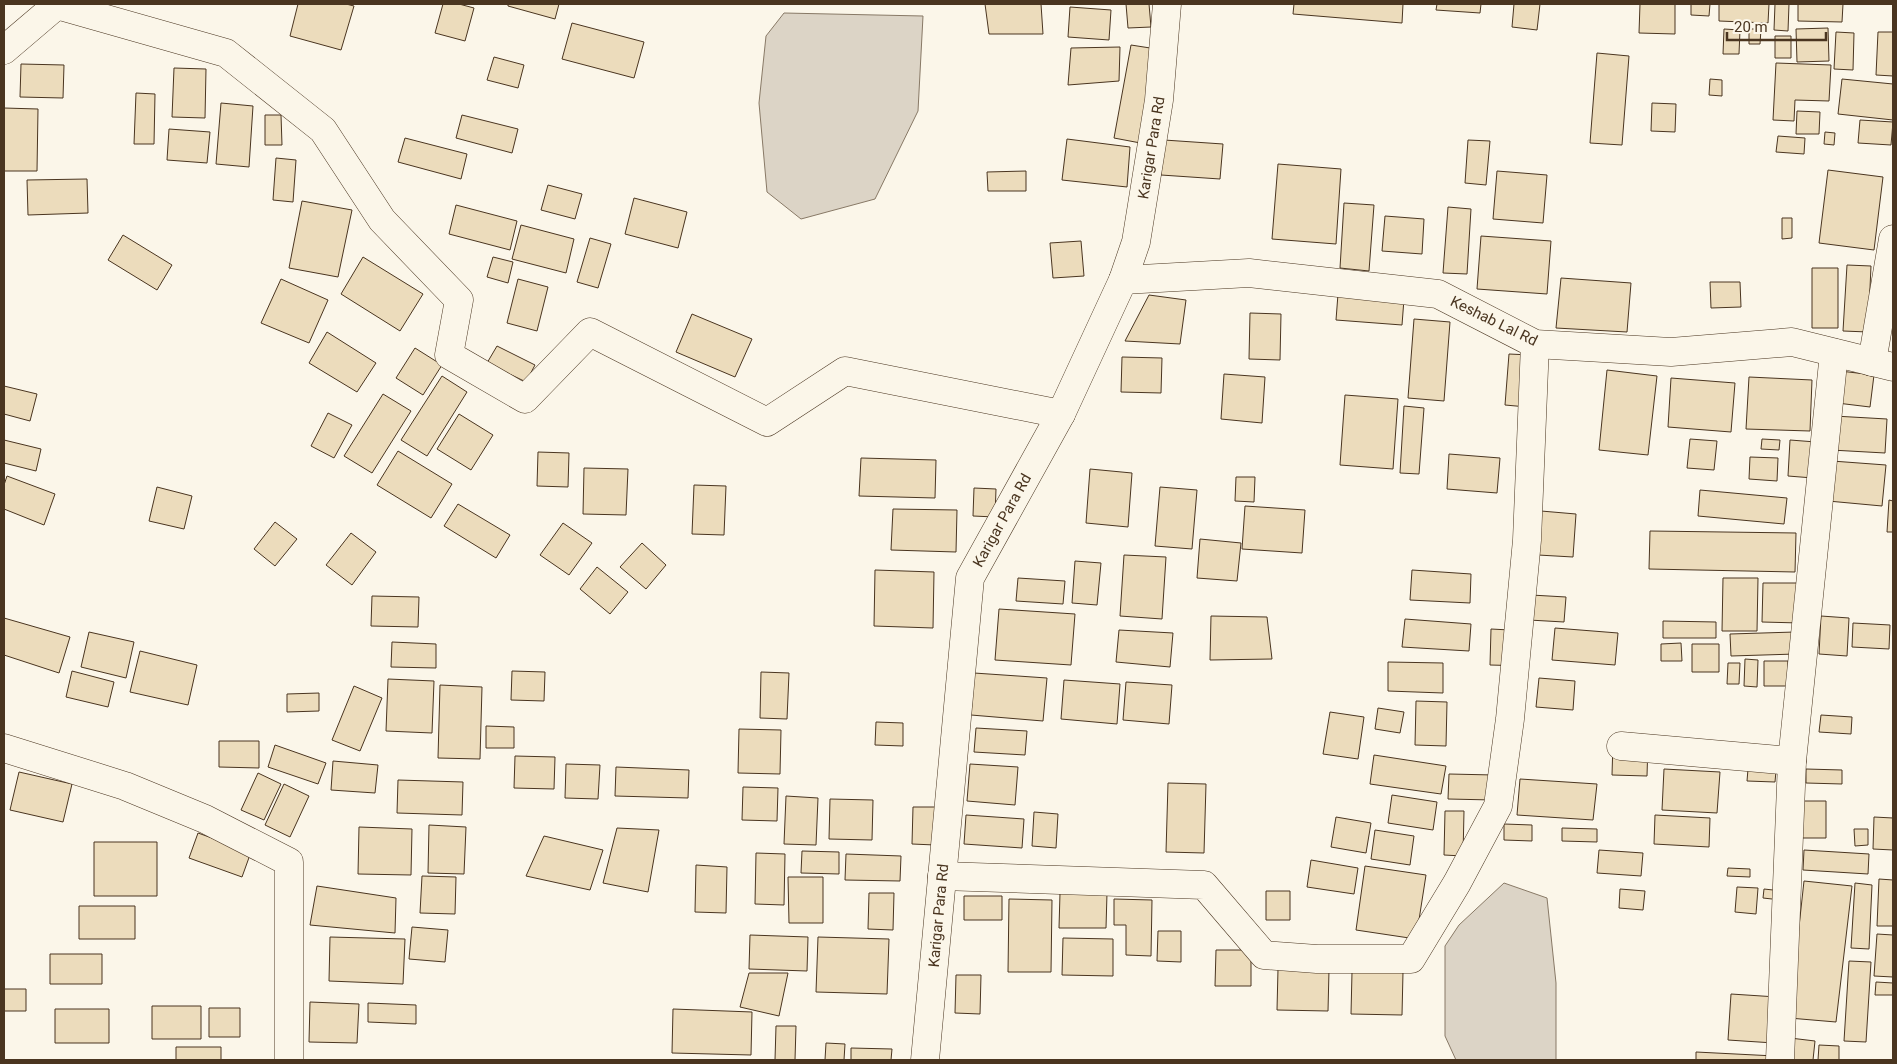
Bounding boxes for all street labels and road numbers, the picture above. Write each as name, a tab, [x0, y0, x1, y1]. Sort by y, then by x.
street label: Karigar Para Rd	[1134, 95, 1168, 200]
street label: Keshab Lal Rd	[1447, 292, 1541, 350]
street label: Karigar Para Rd	[969, 471, 1035, 570]
street label: Karigar Para Rd	[925, 863, 952, 968]

